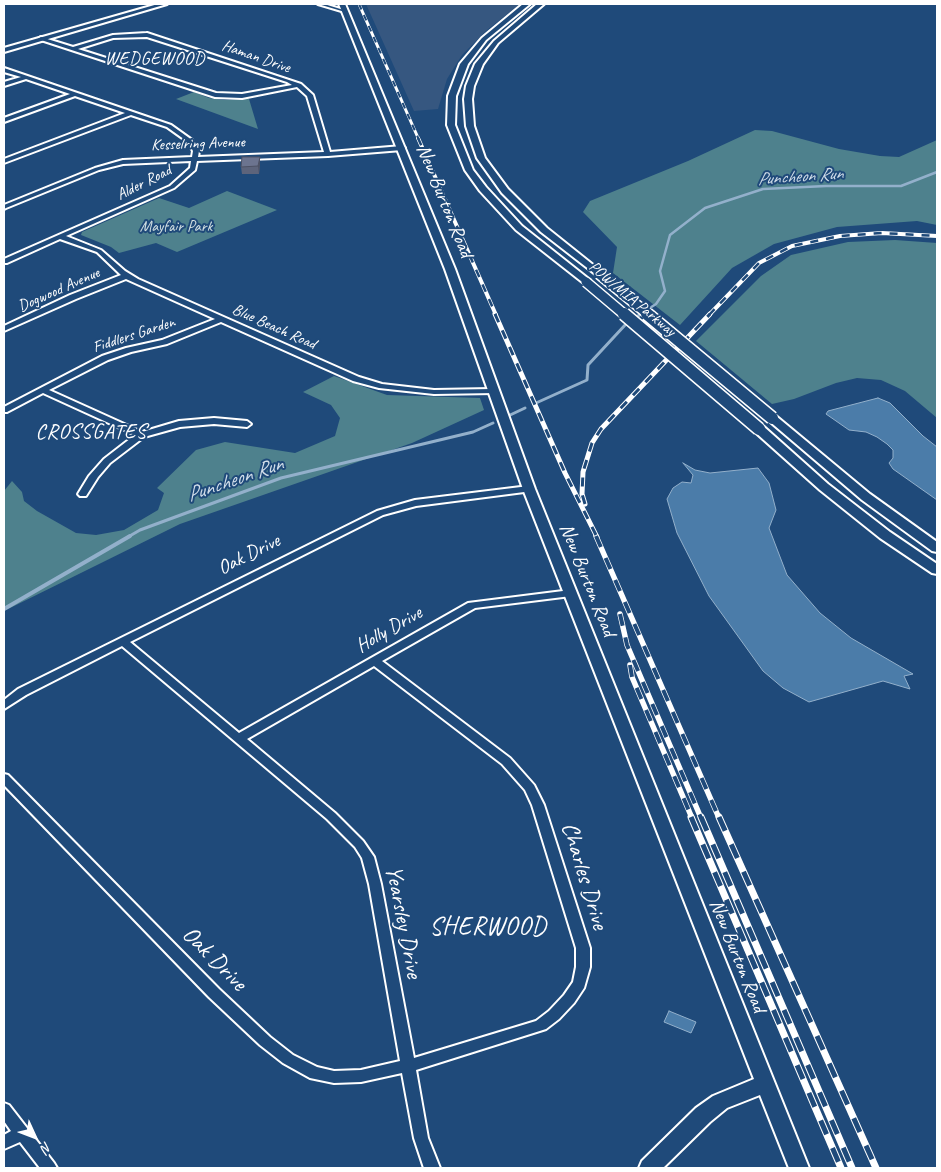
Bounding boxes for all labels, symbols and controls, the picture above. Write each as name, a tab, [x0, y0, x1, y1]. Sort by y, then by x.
street label: Haman Drive	[219, 36, 293, 78]
district label: WEDGEWOOD	[103, 48, 207, 70]
street label: Kesselring Avenue	[151, 133, 245, 155]
street label: New Burton Road	[410, 141, 478, 261]
street label: Alder Road	[114, 161, 174, 205]
water label: Puncheon Run	[757, 163, 843, 191]
park label: Mayfair Park	[140, 217, 212, 237]
street label: POW/MIA Parkway	[585, 257, 679, 341]
street label: Dogwood Avenue	[15, 263, 103, 317]
street label: Blue Beach Road	[229, 300, 319, 354]
street label: Fiddlers Garden	[91, 313, 177, 357]
district label: CROSSGATES	[34, 419, 148, 445]
water label: Puncheon Run	[184, 452, 286, 508]
street label: New Burton Road	[553, 520, 621, 640]
street label: Oak Drive	[214, 529, 284, 581]
street label: Holly Drive	[352, 601, 426, 659]
street label: Charles Drive	[554, 819, 614, 933]
street label: Yearsley Drive	[378, 863, 428, 981]
street label: New Burton Road	[703, 896, 771, 1016]
district label: SHERWOOD	[429, 912, 547, 942]
street label: Oak Drive	[176, 921, 252, 997]
north arrow	[10, 1112, 60, 1162]
text: N	[37, 1139, 56, 1157]

